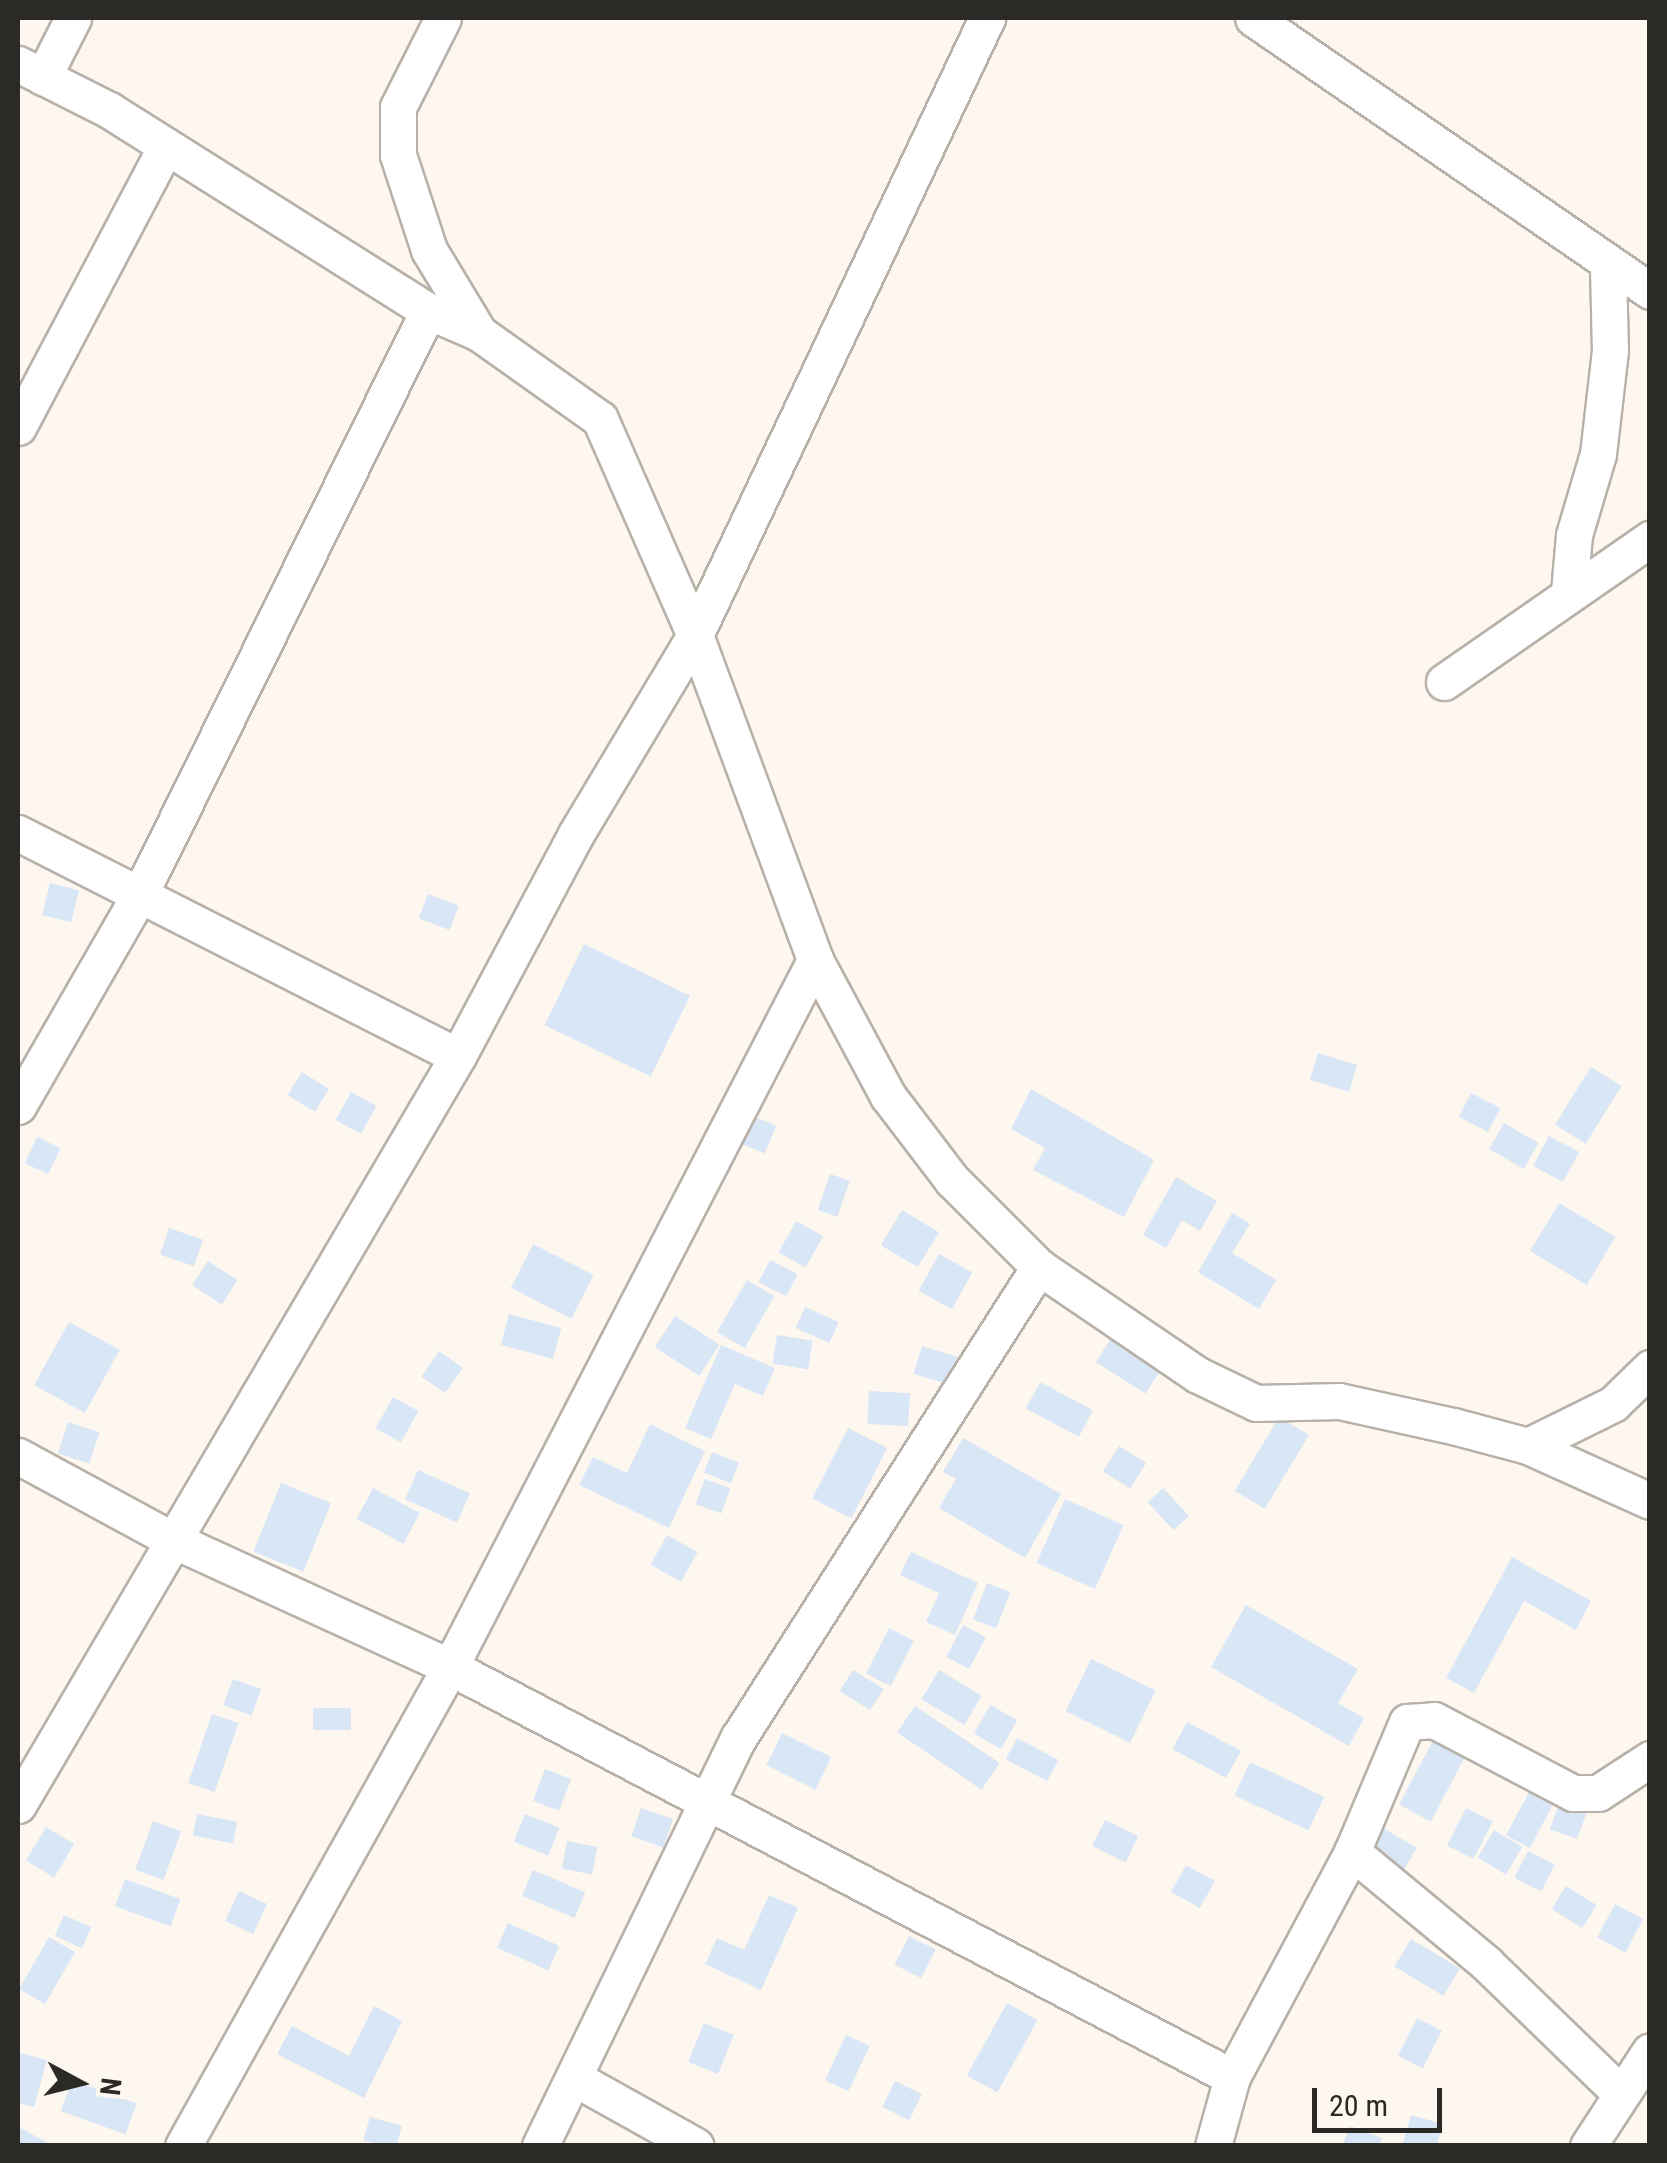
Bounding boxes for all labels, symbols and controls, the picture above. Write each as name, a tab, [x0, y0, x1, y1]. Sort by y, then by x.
north arrow	[30, 2033, 130, 2133]
scale bar	[1317, 2068, 1447, 2130]
text: N	[93, 2076, 128, 2097]
text: 20 m	[1329, 2088, 1388, 2123]

